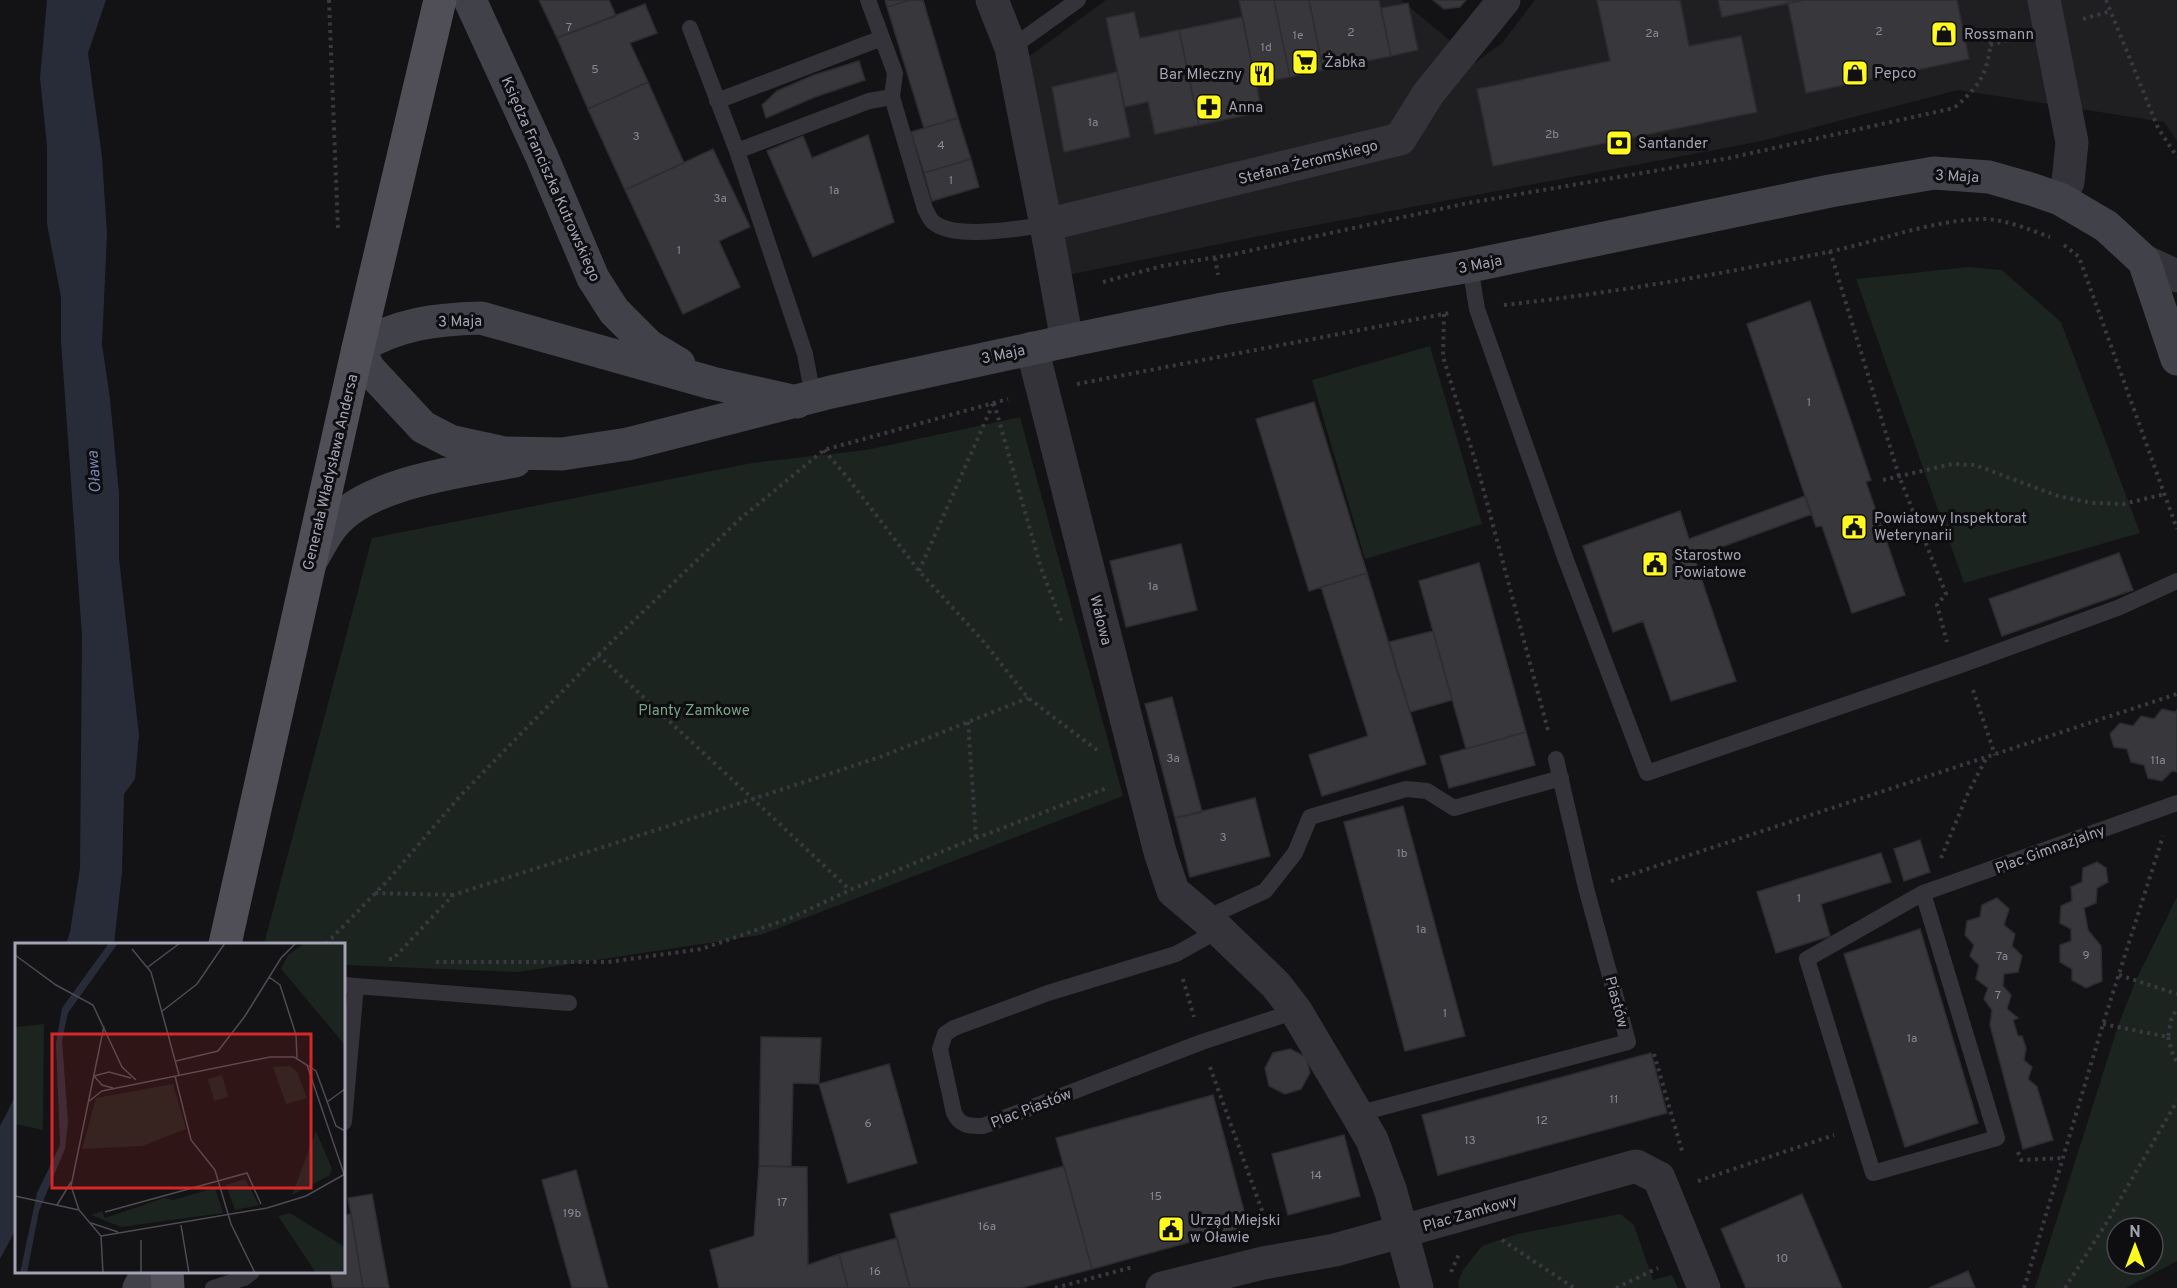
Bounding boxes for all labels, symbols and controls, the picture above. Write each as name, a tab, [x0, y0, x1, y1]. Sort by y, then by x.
shop icon: Rossmann	[1929, 19, 1959, 49]
house number: 7	[566, 20, 572, 36]
house number: 2	[1875, 24, 1883, 40]
house number: 2	[1347, 25, 1355, 41]
house number: 2a	[1645, 26, 1659, 42]
place label: Rossmann	[1964, 26, 2034, 45]
house number: 1e	[1293, 28, 1303, 44]
house number: 1d	[1260, 40, 1272, 56]
supermarket icon: Żabka	[1290, 47, 1320, 77]
place label: Żabka	[1324, 53, 1366, 73]
shop icon: Pepco	[1840, 58, 1870, 88]
restaurant icon: Bar Mleczny	[1247, 59, 1277, 89]
house number: 5	[591, 62, 599, 78]
place label: Pepco	[1874, 65, 1916, 84]
place label: Bar Mleczny	[1159, 66, 1242, 85]
street label: Księdza Franciszka Kutrowskiego	[496, 74, 604, 285]
pharmacy icon: Anna	[1194, 92, 1224, 122]
place label: Anna	[1228, 99, 1263, 118]
house number: 1a	[1088, 115, 1098, 131]
house number: 2b	[1545, 127, 1559, 143]
bank icon: Santander	[1604, 128, 1634, 158]
house number: 3	[632, 129, 640, 145]
place label: Santander	[1638, 135, 1708, 154]
street label: Stefana Żeromskiego	[1236, 136, 1380, 190]
house number: 4	[937, 138, 945, 154]
street label: 3 Maja	[1934, 167, 1979, 188]
house number: 1	[949, 173, 953, 189]
house number: 1a	[829, 183, 839, 199]
house number: 3a	[713, 191, 727, 207]
house number: 1	[677, 243, 681, 259]
street label: 3 Maja	[1457, 252, 1504, 279]
street label: 3 Maja	[438, 313, 482, 332]
street label: 3 Maja	[980, 342, 1027, 369]
street label: Generała Władysława Andersa	[300, 372, 363, 572]
house number: 1	[1807, 395, 1811, 411]
water label: Oława	[83, 449, 106, 494]
place label: Powiatowy Inspektorat Weterynarii	[1874, 510, 2027, 546]
public building icon: Powiatowy Inspektorat Weterynarii	[1839, 512, 1869, 542]
place label: Starostwo Powiatowe	[1674, 547, 1746, 583]
public building icon: Starostwo Powiatowe	[1640, 549, 1670, 579]
house number: 1a	[1148, 579, 1158, 595]
street label: Wałowa	[1084, 593, 1115, 647]
park label: Planty Zamkowe	[638, 702, 750, 721]
house number: 3a	[1166, 751, 1180, 767]
house number: 11a	[2151, 753, 2165, 769]
street label: Plac Gimnazjalny	[1993, 822, 2108, 879]
house number: 3	[1219, 830, 1227, 846]
house number: 1b	[1396, 846, 1408, 862]
house number: 1	[1797, 891, 1801, 907]
house number: 1a	[1416, 922, 1426, 938]
inset map	[15, 943, 345, 1273]
house number: 9	[2082, 948, 2090, 964]
house number: 7a	[1996, 949, 2008, 965]
street label: Piastów	[1600, 974, 1632, 1031]
house number: 7	[1995, 988, 2001, 1004]
house number: 1	[1443, 1006, 1447, 1022]
house number: 1a	[1907, 1031, 1917, 1047]
street label: Plac Piastów	[988, 1085, 1075, 1134]
house number: 11	[1610, 1092, 1618, 1108]
house number: 12	[1536, 1113, 1548, 1129]
house number: 6	[864, 1116, 872, 1132]
house number: 13	[1464, 1133, 1476, 1149]
house number: 14	[1310, 1168, 1322, 1184]
house number: 15	[1150, 1189, 1162, 1205]
street label: Plac Zamkowy	[1421, 1192, 1520, 1237]
house number: 17	[777, 1195, 787, 1211]
house number: 19b	[563, 1206, 581, 1222]
place label: Urząd Miejski w Oławie	[1190, 1212, 1280, 1248]
public building icon: Urząd Miejski w Oławie	[1156, 1214, 1186, 1244]
north arrow	[2105, 1216, 2165, 1276]
house number: 16a	[978, 1219, 996, 1235]
text: N	[2129, 1223, 2141, 1243]
house number: 10	[1776, 1251, 1788, 1267]
house number: 16	[869, 1264, 881, 1280]

